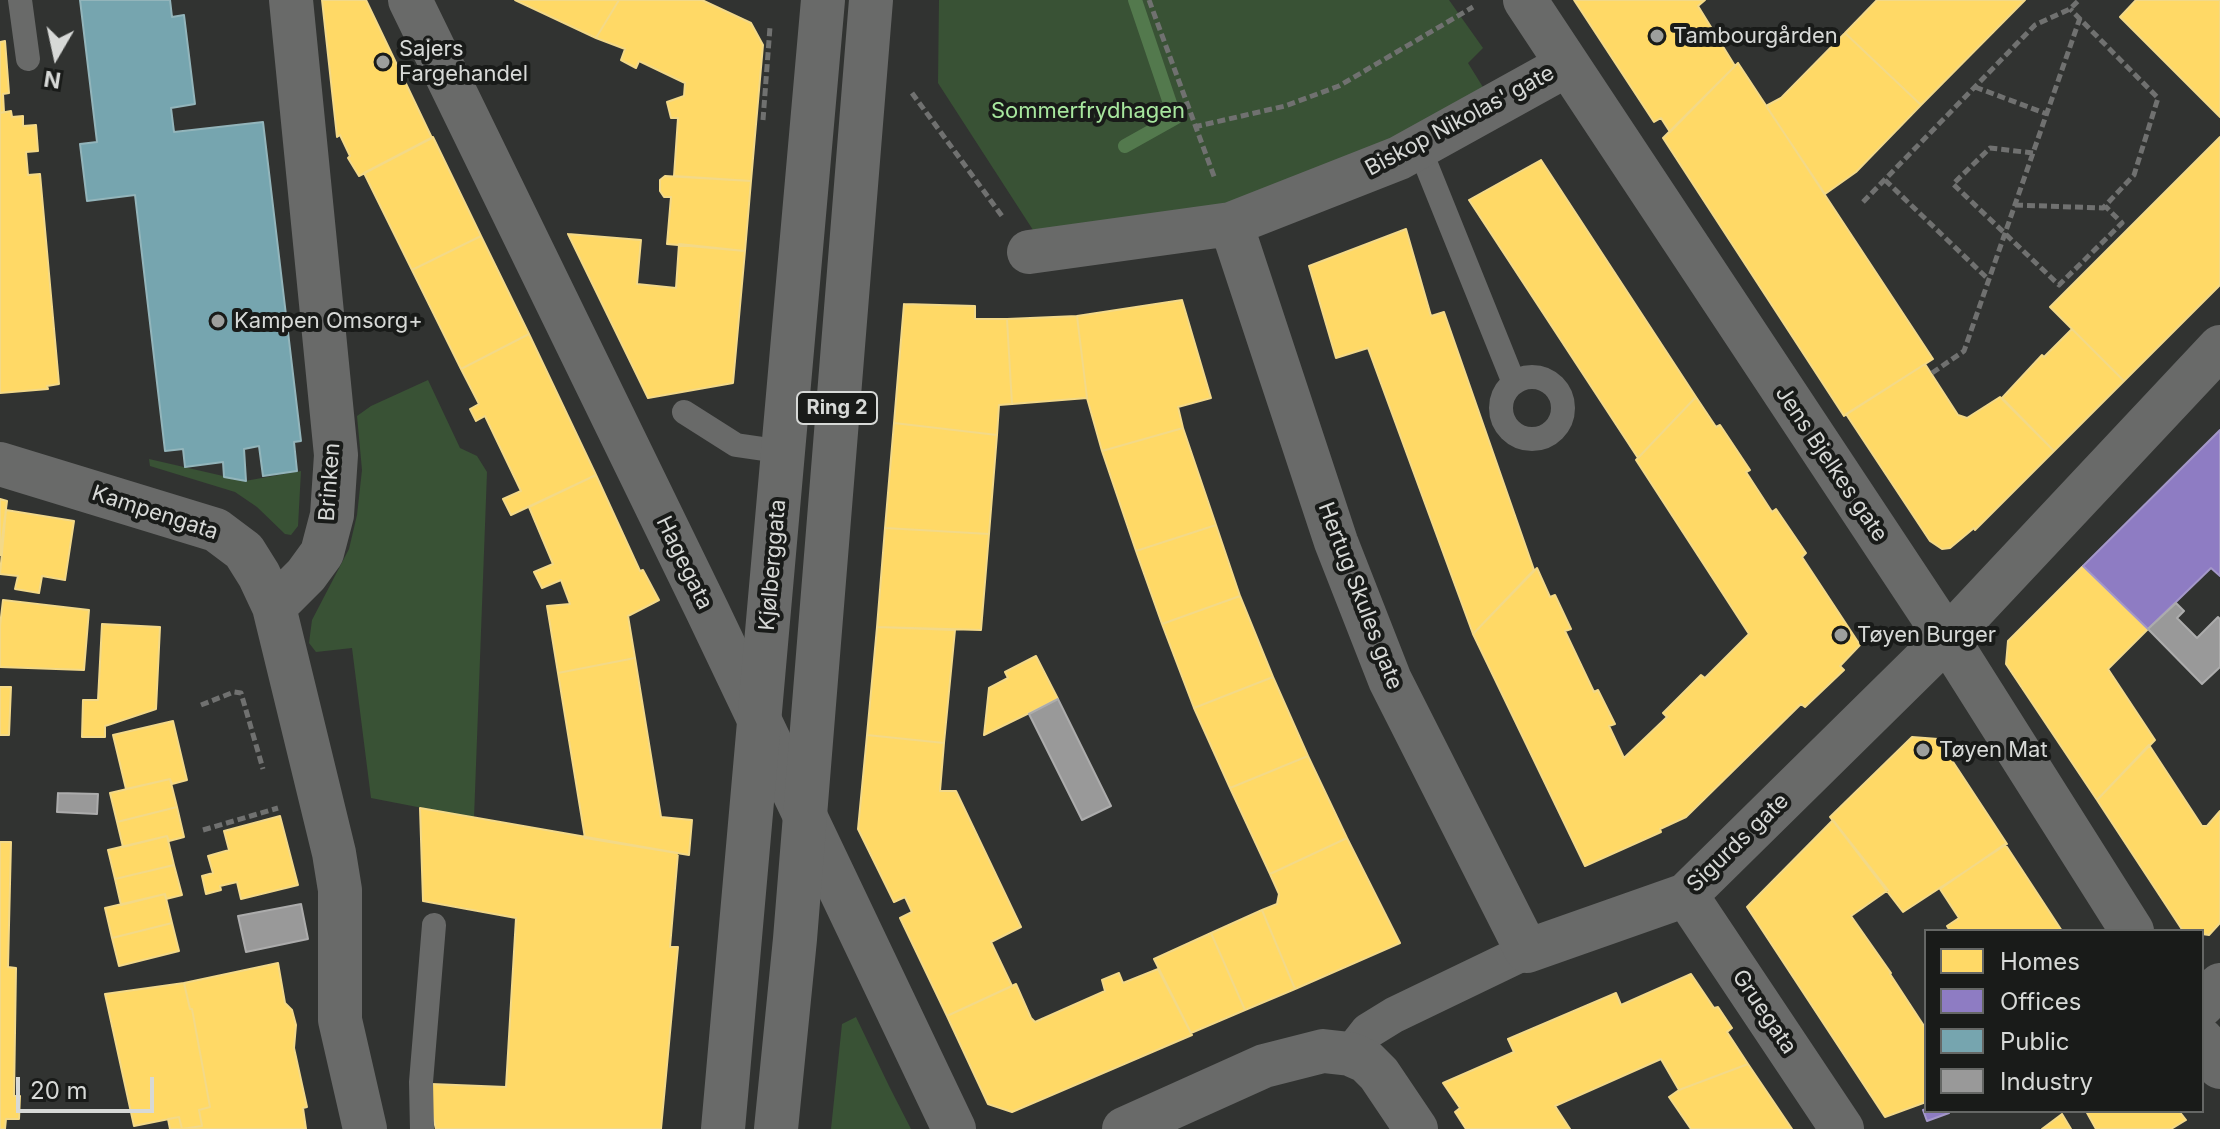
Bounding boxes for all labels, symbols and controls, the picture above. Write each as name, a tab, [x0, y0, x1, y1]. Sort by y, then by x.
north arrow	[16, 16, 96, 96]
place label: Tambourgården	[1673, 23, 1838, 49]
marker: Tambourgården	[1648, 27, 1666, 45]
place label: Sajers Fargehandel	[399, 36, 528, 88]
marker: Sajers Fargehandel	[374, 53, 392, 71]
street label: Biskop Nikolas' gate	[1361, 60, 1559, 182]
text: N	[42, 66, 63, 94]
park label: Sommerfrydhagen	[991, 98, 1185, 124]
place label: Kampen Omsorg+	[234, 308, 423, 334]
marker: Kampen Omsorg+	[209, 312, 227, 330]
street label: Jens Bjelkes gate	[1769, 381, 1893, 547]
road number: Ring 2	[797, 392, 877, 424]
street label: Brinken	[314, 442, 346, 522]
street label: Kampengata	[89, 480, 221, 546]
street label: Kjølberggata	[754, 498, 792, 632]
street label: Hertug Skules gate	[1312, 499, 1408, 693]
street label: Hagegata	[650, 512, 718, 614]
place label: Tøyen Burger	[1857, 622, 1996, 648]
marker: Tøyen Burger	[1832, 626, 1850, 644]
place label: Tøyen Mat	[1939, 737, 2048, 763]
marker: Tøyen Mat	[1914, 741, 1932, 759]
street label: Sigurds gate	[1682, 788, 1794, 898]
legend	[1924, 929, 2204, 1113]
text: Homes	[2000, 947, 2080, 976]
street label: Gruegata	[1726, 965, 1802, 1059]
text: Offices	[2000, 987, 2081, 1016]
text: Public	[2000, 1027, 2070, 1056]
scale bar	[20, 1061, 158, 1111]
text: Industry	[2000, 1067, 2093, 1096]
text: 20 m	[30, 1076, 88, 1105]

